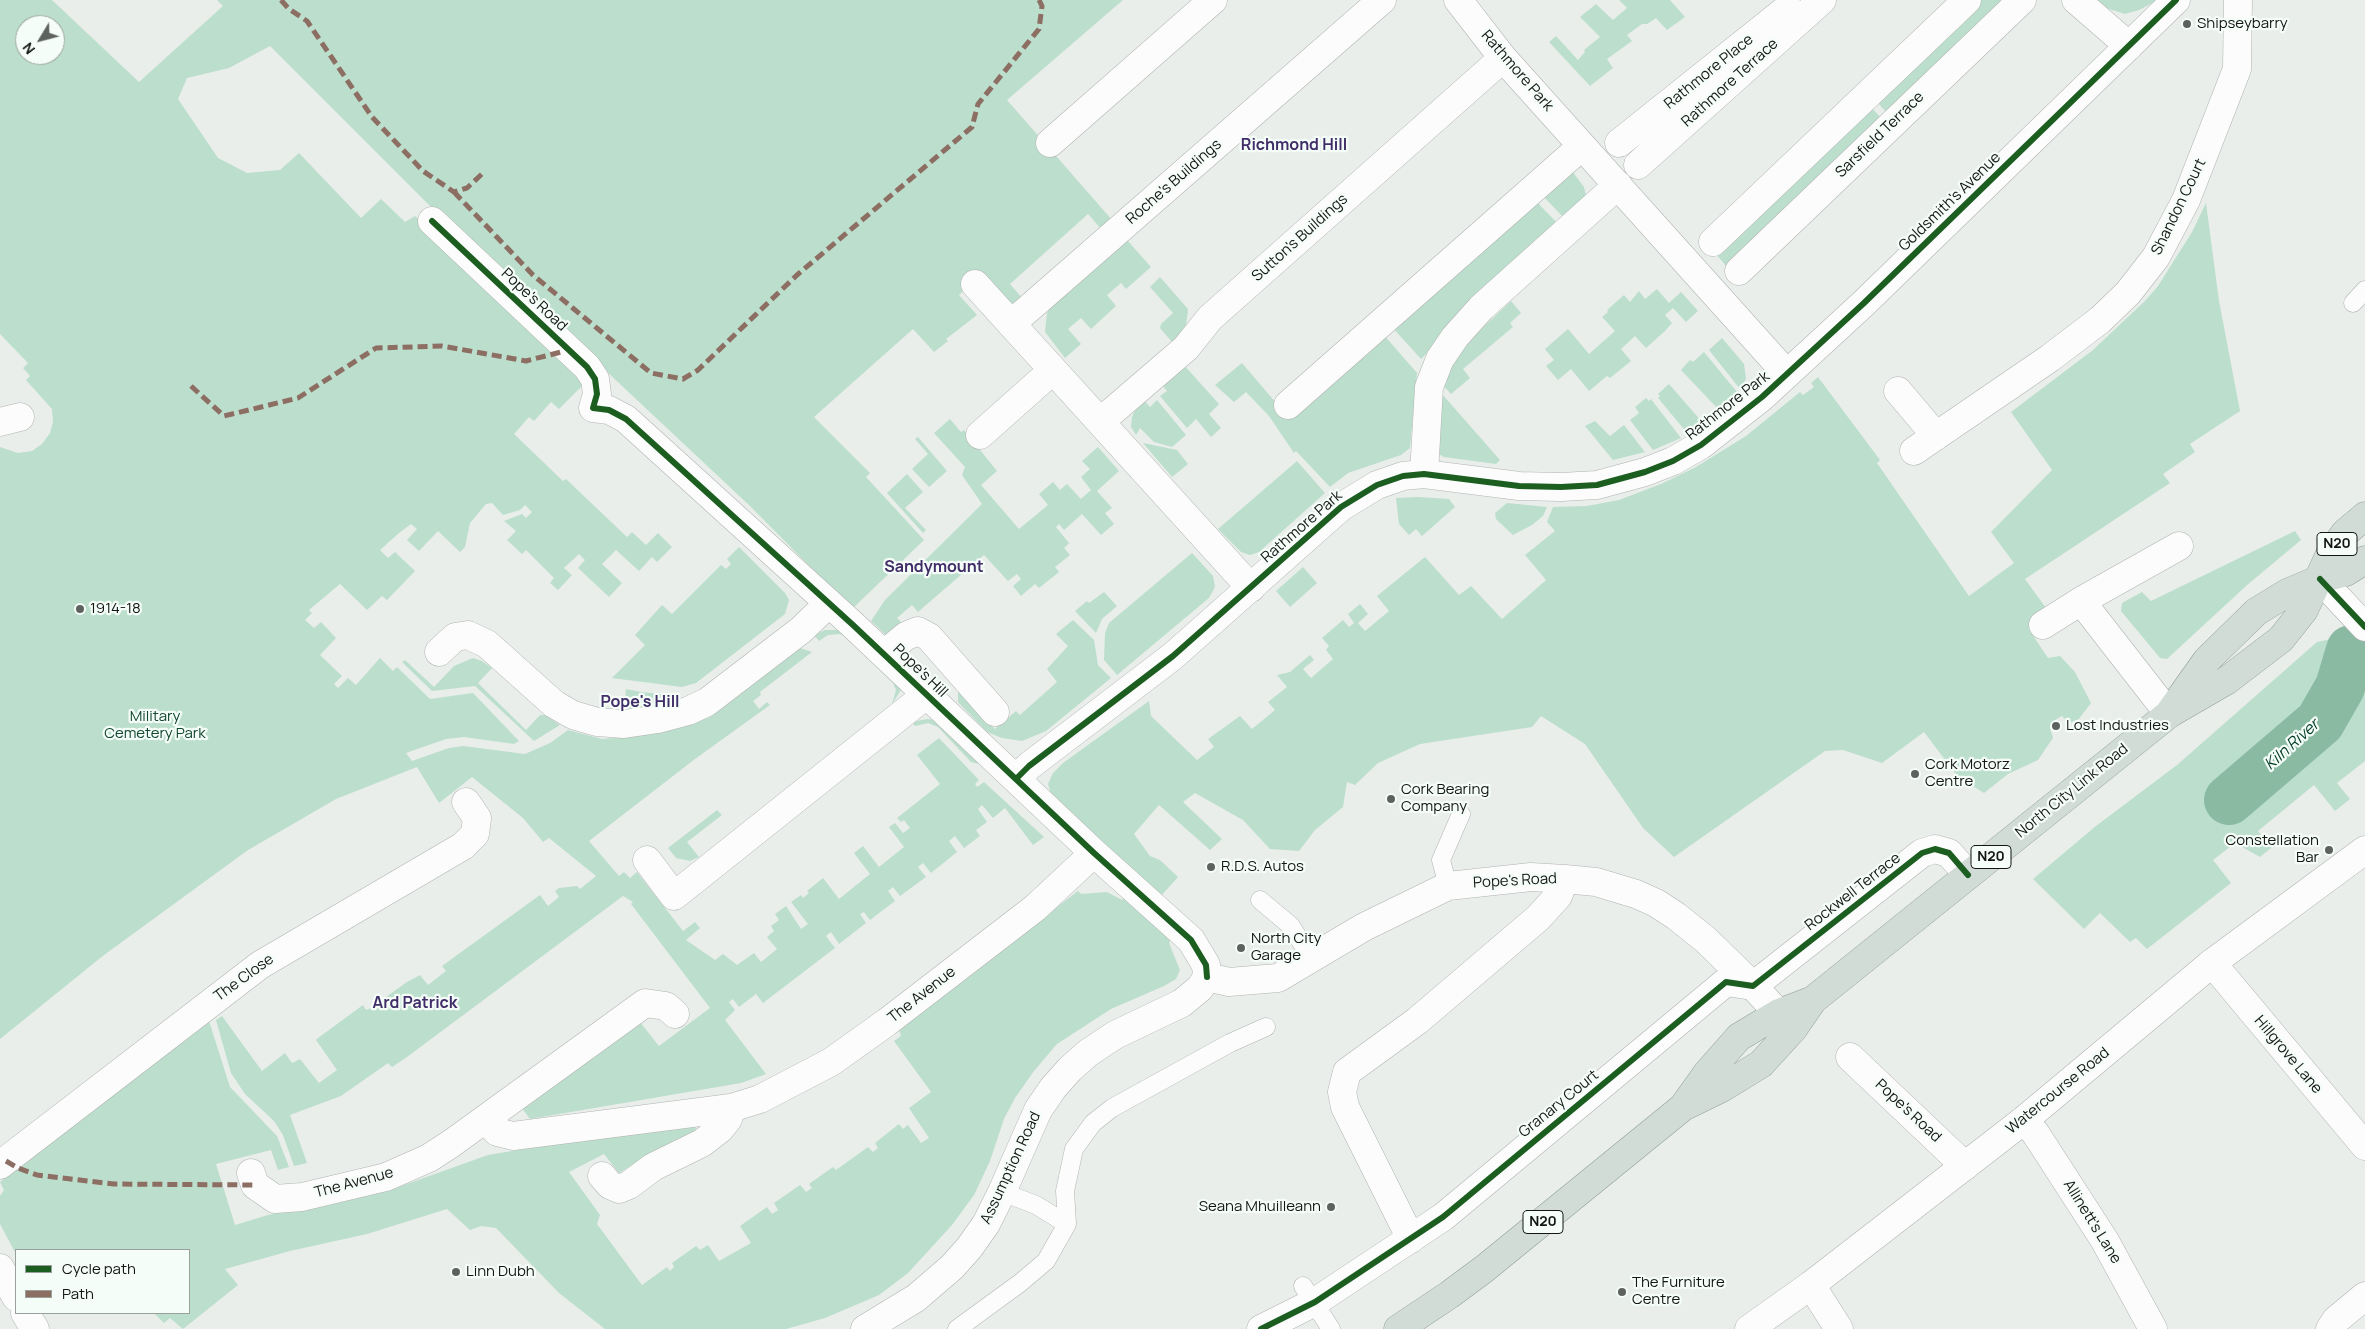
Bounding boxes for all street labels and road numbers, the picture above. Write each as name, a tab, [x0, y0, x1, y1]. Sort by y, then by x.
street label: Rathmore Park	[1477, 27, 1557, 115]
street label: Rathmore Place	[1661, 31, 1757, 113]
street label: Rathmore Terrace	[1678, 35, 1782, 131]
street label: Sarsfield Terrace	[1832, 88, 1928, 182]
street label: Roche's Buildings	[1123, 136, 1225, 228]
street label: Goldsmith's Avenue	[1895, 149, 2005, 255]
street label: Shandon Court	[2148, 156, 2210, 258]
street label: Sutton's Buildings	[1248, 190, 1352, 286]
street label: Pope's Road	[497, 265, 571, 335]
street label: Rathmore Park	[1683, 368, 1773, 444]
street label: Rathmore Park	[1258, 487, 1346, 567]
road number: N20	[2317, 532, 2357, 556]
street label: Pope's Hill	[889, 640, 951, 702]
street label: North City Link Road	[2012, 740, 2132, 842]
road number: N20	[1971, 846, 2011, 869]
street label: Rockwell Terrace	[1802, 849, 1904, 935]
street label: Pope's Road	[1473, 870, 1557, 892]
street label: The Close	[211, 950, 277, 1006]
street label: The Avenue	[885, 963, 959, 1027]
street label: Hillgrove Lane	[2250, 1012, 2326, 1098]
street label: Watercourse Road	[2003, 1044, 2113, 1138]
street label: Granary Court	[1515, 1066, 1603, 1142]
street label: Pope's Road	[1871, 1076, 1945, 1146]
street label: Assumption Road	[977, 1109, 1045, 1227]
street label: The Avenue	[313, 1164, 395, 1202]
street label: Allinett's Lane	[2059, 1177, 2125, 1267]
road number: N20	[1523, 1210, 1563, 1234]

